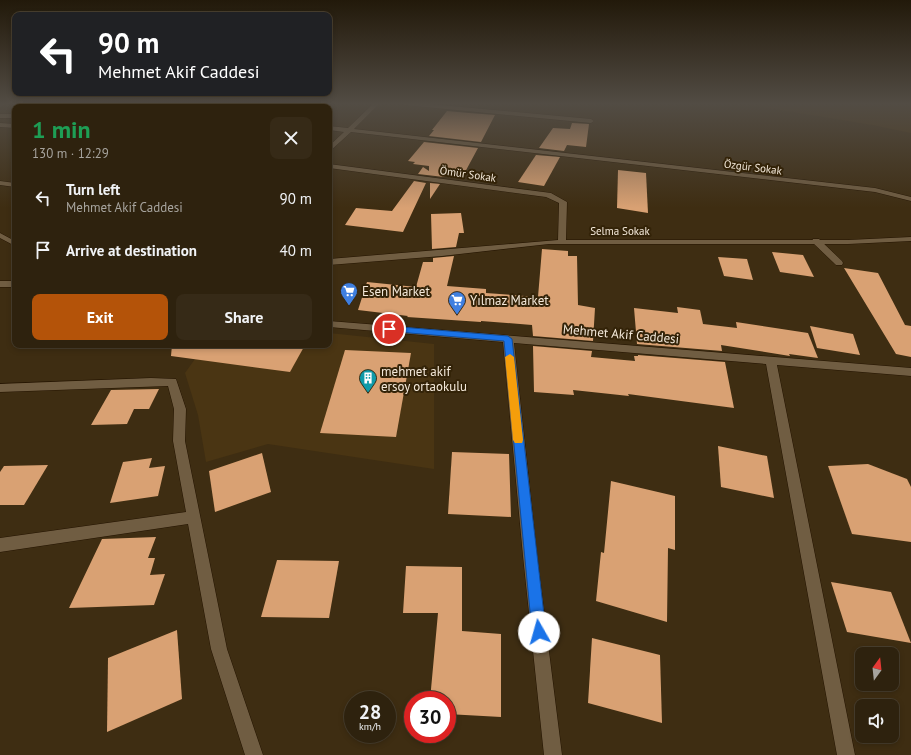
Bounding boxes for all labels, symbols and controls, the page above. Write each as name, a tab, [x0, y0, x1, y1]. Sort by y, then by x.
text: 90 m	[98, 24, 159, 61]
icon: left	[32, 28, 84, 80]
text: Mehmet Akif Caddesi	[98, 60, 260, 83]
text: 1 min	[32, 114, 91, 145]
button: close	[270, 117, 312, 159]
text: 130 m · 12:29	[32, 145, 109, 162]
street label: Özgür Sokak	[723, 157, 783, 178]
street label: Ömür Sokak	[439, 163, 498, 185]
text: Turn left	[66, 180, 120, 199]
icon: left	[32, 187, 54, 209]
text: 90 m	[279, 189, 312, 208]
text: Mehmet Akif Caddesi	[66, 199, 183, 216]
street label: Selma Sokak	[590, 224, 651, 238]
icon: arrive	[32, 239, 54, 261]
text: Arrive at destination	[66, 241, 197, 260]
text: 40 m	[279, 241, 312, 260]
supermarket icon: Esen Market	[339, 281, 359, 306]
place label: Esen Market	[362, 283, 430, 300]
supermarket icon: Yılmaz Market	[447, 290, 467, 315]
place label: Yılmaz Market	[470, 292, 549, 309]
button: Exit	[32, 294, 168, 340]
button: Share	[176, 294, 312, 340]
pin	[372, 312, 406, 346]
icon: arrive	[378, 318, 400, 340]
street label: Mehmet Akif Caddesi	[562, 320, 680, 348]
place label: mehmet akif ersoy ortaokulu	[381, 363, 467, 395]
building icon: mehmet akif ersoy ortaokulu	[358, 368, 378, 393]
position arrow	[518, 611, 560, 653]
north arrow	[855, 647, 899, 691]
map controls	[855, 647, 899, 743]
speed limit sign: 30	[404, 691, 456, 743]
text: 28	[359, 699, 381, 725]
button: sound	[855, 699, 899, 743]
text: km/h	[359, 720, 381, 733]

